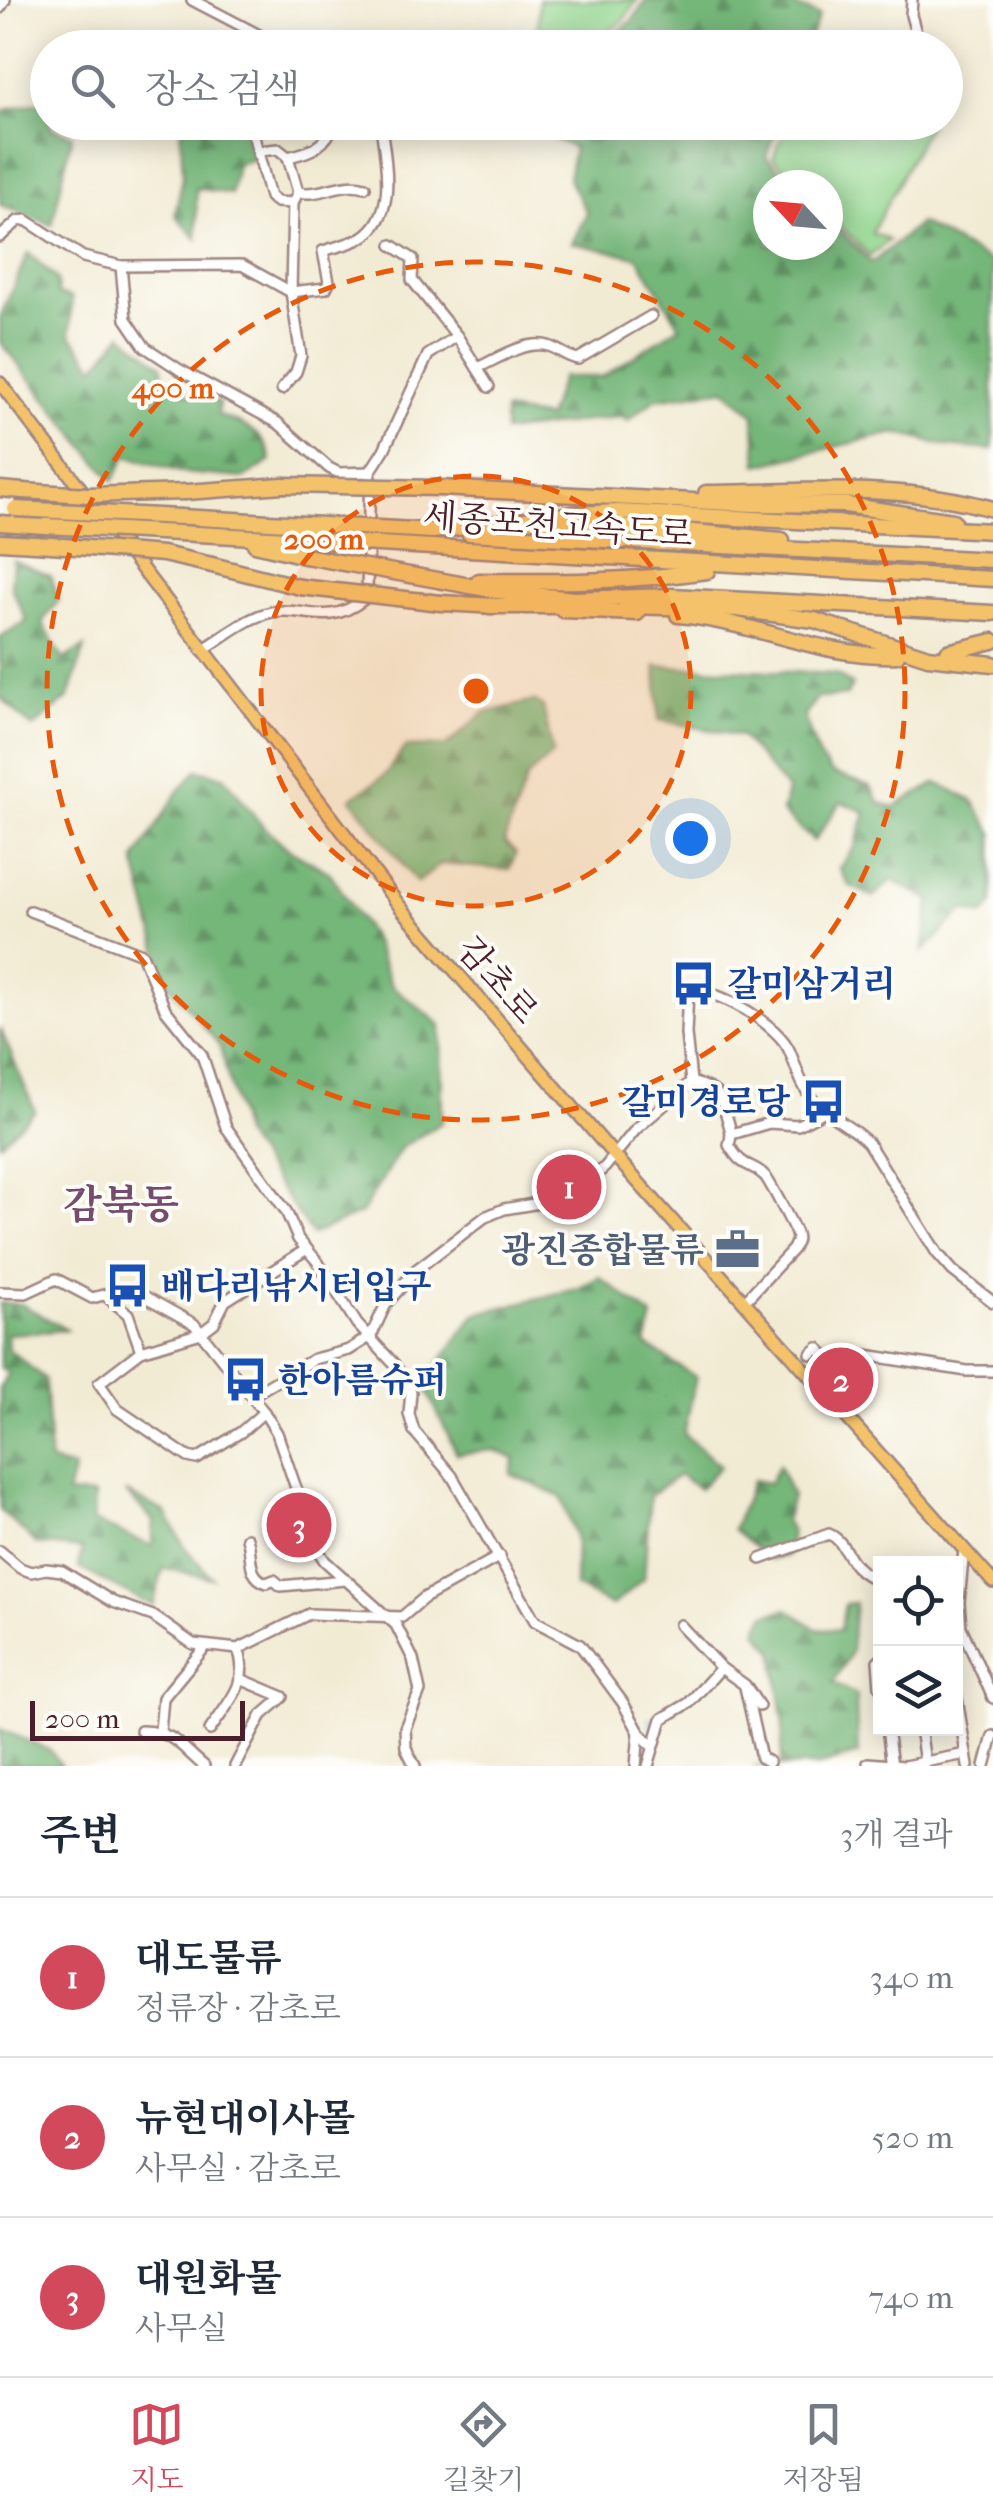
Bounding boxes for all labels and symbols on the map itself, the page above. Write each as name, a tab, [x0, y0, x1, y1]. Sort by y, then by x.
north arrow	[753, 170, 843, 260]
text: 400 m	[131, 371, 215, 407]
street label: 세종포천고속도로	[422, 496, 694, 555]
text: 200 m	[284, 522, 365, 557]
centre of rings	[458, 673, 494, 709]
your location	[665, 813, 716, 864]
street label: 감초로	[449, 929, 546, 1032]
bus stop icon: 갈미삼거리	[670, 960, 718, 1008]
place label: 갈미삼거리	[727, 964, 896, 1005]
bus stop icon: 갈미경로당	[799, 1078, 847, 1126]
place label: 갈미경로당	[621, 1082, 790, 1123]
pin: 1	[536, 1150, 602, 1224]
district label: 감북동	[63, 1182, 179, 1228]
office icon: 광진종합물류	[713, 1226, 761, 1274]
place label: 광진종합물류	[501, 1230, 704, 1271]
bus stop icon: 배다리낚시터입구	[104, 1262, 152, 1310]
place label: 배다리낚시터입구	[161, 1266, 432, 1307]
pin: 2	[808, 1342, 874, 1418]
bus stop icon: 한아름슈퍼	[221, 1356, 269, 1404]
place label: 한아름슈퍼	[278, 1360, 447, 1401]
pin: 3	[266, 1488, 332, 1562]
scale bar	[30, 1696, 245, 1740]

